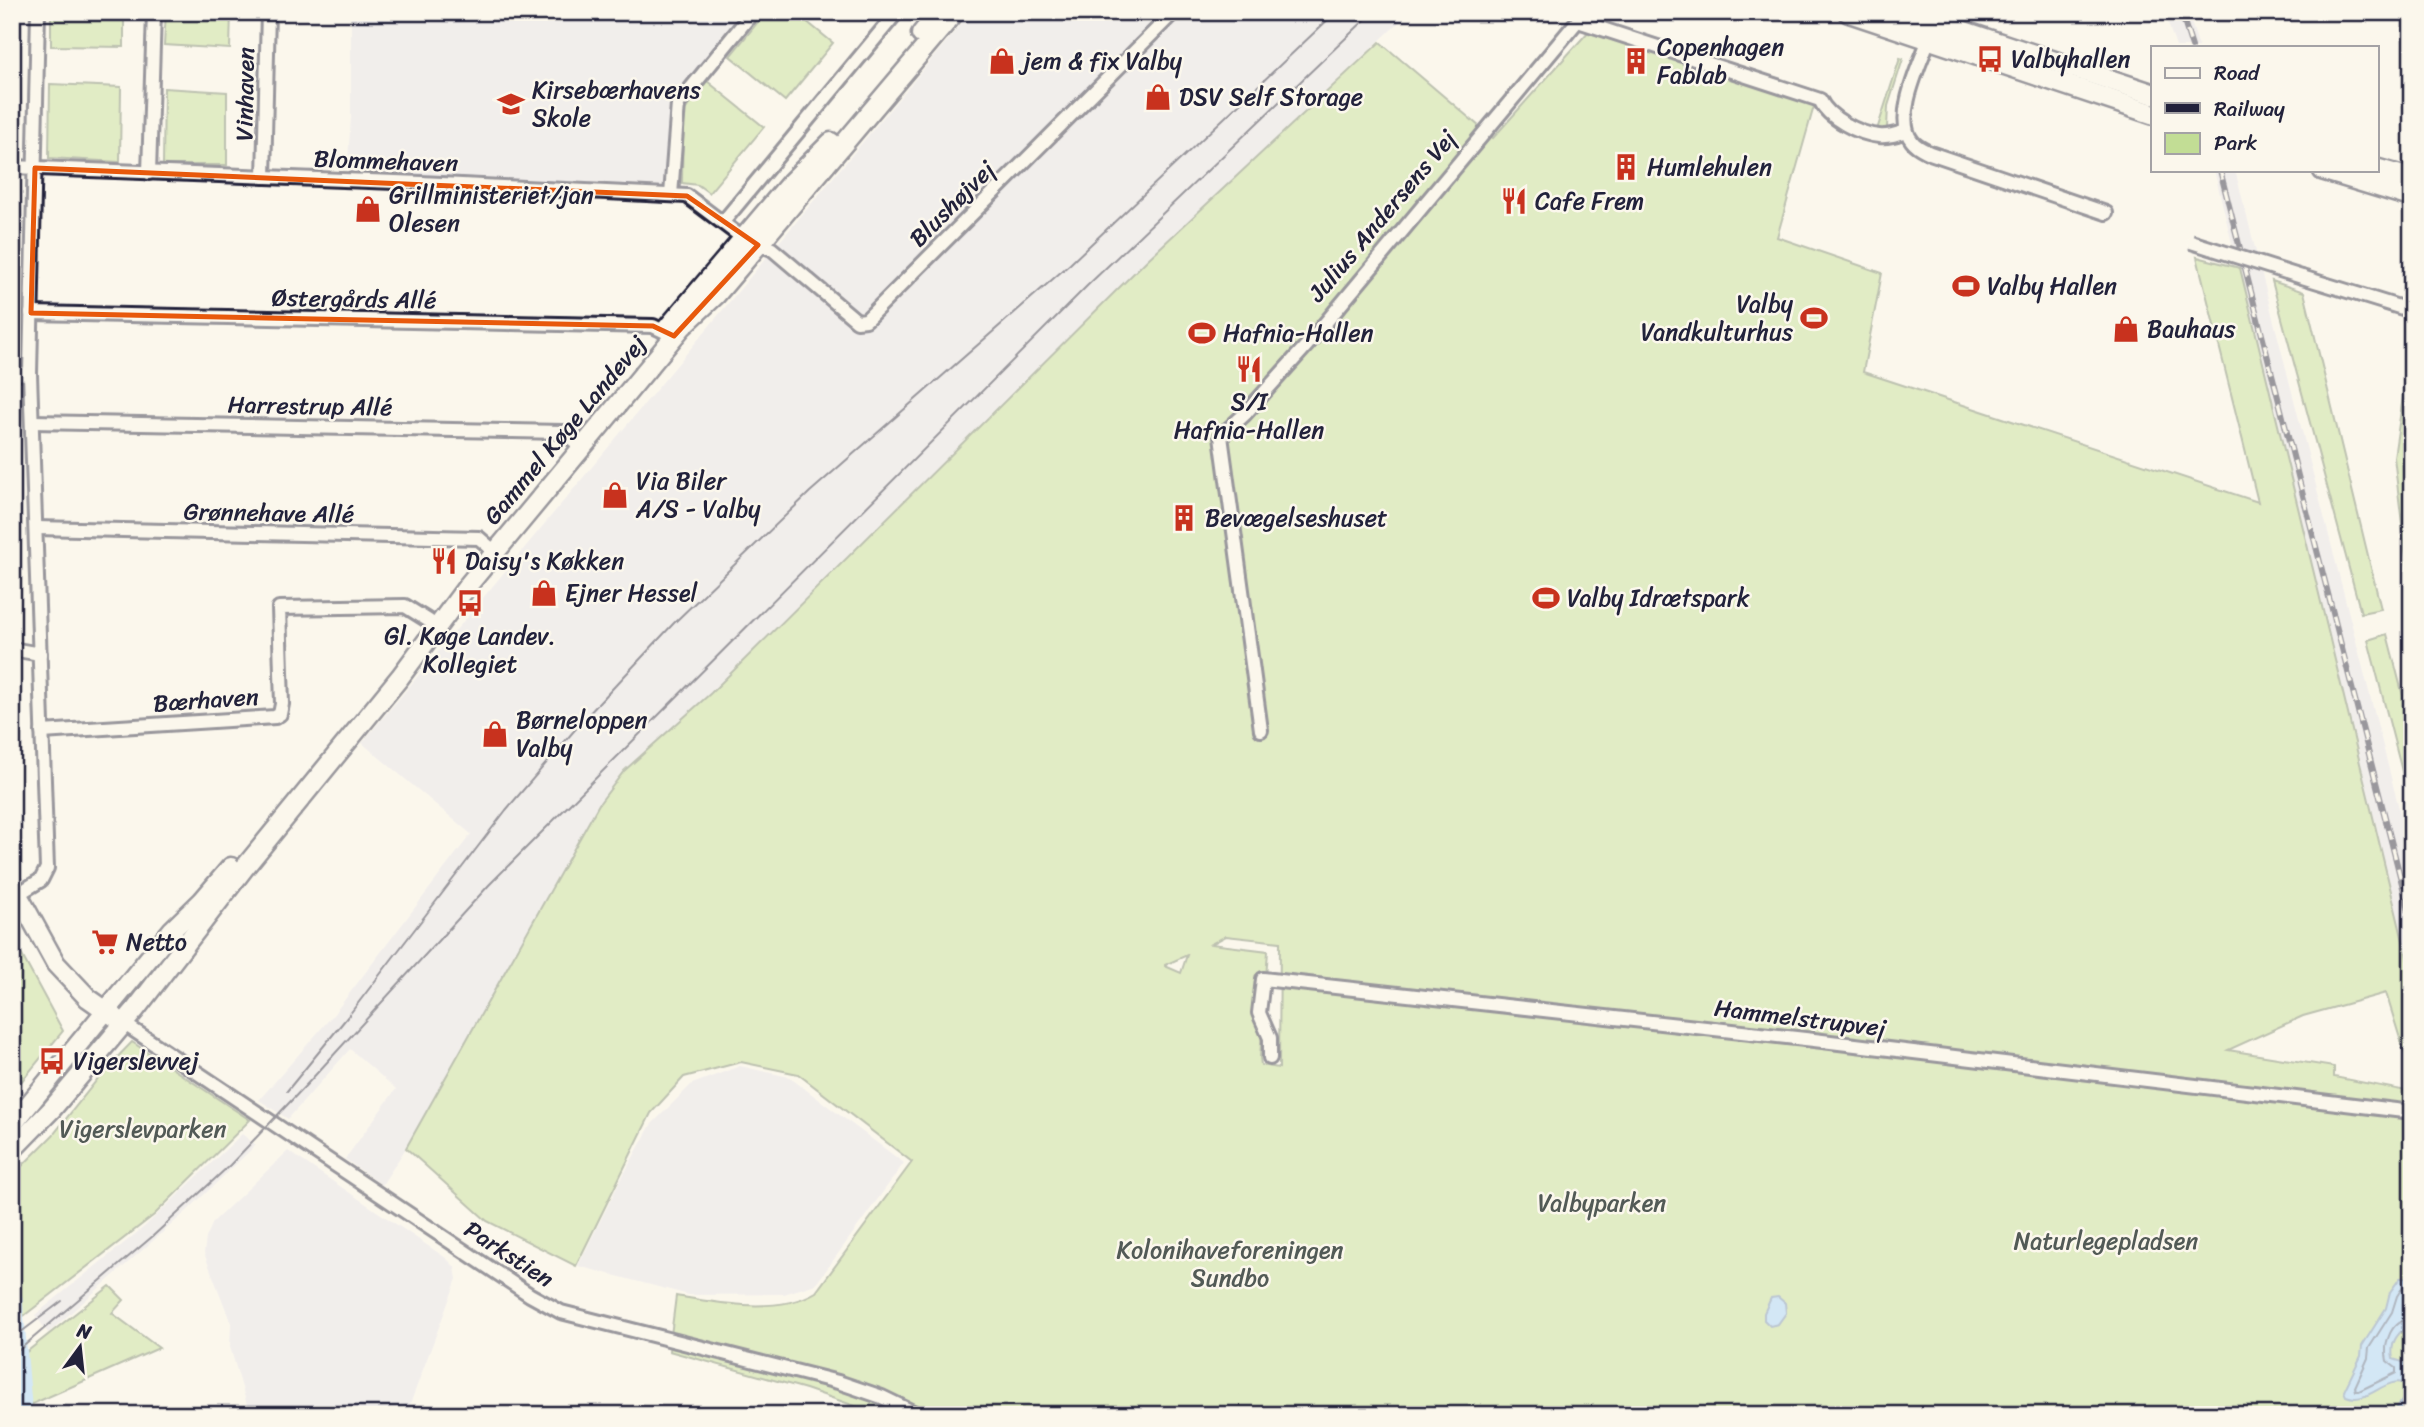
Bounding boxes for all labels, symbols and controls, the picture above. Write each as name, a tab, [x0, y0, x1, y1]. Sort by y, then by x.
place label: Copenhagen Fablab	[1657, 26, 1784, 96]
place label: Valbyhallen	[2011, 38, 2130, 80]
place label: jem & fix Valby	[1018, 40, 1183, 82]
bus stop icon: Valbyhallen	[1975, 44, 2005, 74]
shop icon: jem & fix Valby	[987, 46, 1017, 76]
building icon: Copenhagen Fablab	[1621, 46, 1651, 76]
legend	[2151, 46, 2378, 172]
street label: Vinhaven	[223, 47, 267, 141]
text: Road	[2214, 54, 2261, 92]
place label: Kirsebærhavens Skole	[532, 69, 701, 139]
place label: DSV Self Storage	[1179, 76, 1363, 118]
shop icon: DSV Self Storage	[1143, 82, 1173, 112]
school or university icon: Kirsebærhavens Skole	[496, 89, 526, 119]
text: Railway	[2214, 90, 2285, 128]
street label: Julius Andersens Vej	[1296, 120, 1468, 312]
text: Park	[2214, 124, 2257, 162]
street label: Blommehaven	[313, 137, 459, 185]
place label: Humlehulen	[1647, 146, 1772, 188]
street label: Blushøjvej	[899, 150, 1006, 257]
building icon: Humlehulen	[1611, 152, 1641, 182]
place label: Grillministeriet/jan Olesen	[389, 174, 594, 244]
place label: Cafe Frem	[1535, 180, 1644, 222]
restaurant icon: Cafe Frem	[1499, 186, 1529, 216]
shop icon: Grillministeriet/jan Olesen	[353, 194, 383, 224]
place label: Valby Hallen	[1987, 265, 2117, 307]
sports icon: Valby Hallen	[1951, 271, 1981, 301]
street label: Østergårds Allé	[271, 277, 437, 321]
place label: Valby Vandkulturhus	[1641, 283, 1794, 353]
sports icon: Valby Vandkulturhus	[1799, 303, 1829, 333]
place label: Bauhaus	[2147, 308, 2236, 350]
place label: Hafnia-Hallen	[1223, 312, 1373, 354]
shop icon: Bauhaus	[2111, 314, 2141, 344]
sports icon: Hafnia-Hallen	[1187, 318, 1217, 348]
street label: Gammel Køge Landevej	[473, 325, 658, 534]
restaurant icon: S/I Hafnia-Hallen	[1234, 354, 1264, 384]
place label: S/I Hafnia-Hallen	[1174, 381, 1324, 451]
street label: Harrestrup Allé	[227, 384, 393, 428]
place label: Via Biler A/S - Valby	[635, 460, 761, 530]
shop icon: Via Biler A/S - Valby	[600, 480, 630, 510]
street label: Grønnehave Allé	[183, 491, 355, 535]
place label: Bevægelseshuset	[1205, 497, 1388, 539]
building icon: Bevægelseshuset	[1169, 503, 1199, 533]
place label: Daisy's Køkken	[465, 540, 624, 582]
restaurant icon: Daisy's Køkken	[429, 546, 459, 576]
place label: Ejner Hessel	[565, 572, 698, 614]
place label: Valby Idrætspark	[1567, 577, 1750, 619]
shop icon: Ejner Hessel	[529, 578, 559, 608]
sports icon: Valby Idrætspark	[1531, 583, 1561, 613]
bus stop icon: Gl. Køge Landev. Kollegiet	[455, 588, 485, 618]
place label: Gl. Køge Landev. Kollegiet	[384, 615, 556, 685]
street label: Bærhaven	[152, 675, 260, 725]
place label: Børneloppen Valby	[516, 699, 647, 769]
shop icon: Børneloppen Valby	[480, 719, 510, 749]
place label: Netto	[126, 921, 187, 963]
supermarket icon: Netto	[90, 927, 120, 957]
street label: Hammelstrupvej	[1712, 987, 1889, 1049]
place label: Vigerslevvej	[73, 1040, 199, 1082]
bus stop icon: Vigerslevvej	[37, 1046, 67, 1076]
park label: Vigerslevparken	[59, 1108, 227, 1150]
park label: Valbyparken	[1538, 1182, 1666, 1224]
street label: Parkstien	[455, 1209, 563, 1299]
park label: Naturlegepladsen	[2014, 1220, 2198, 1262]
park label: Kolonihaveforeningen Sundbo	[1116, 1229, 1344, 1299]
north arrow	[46, 1312, 116, 1382]
text: N	[73, 1313, 96, 1349]

